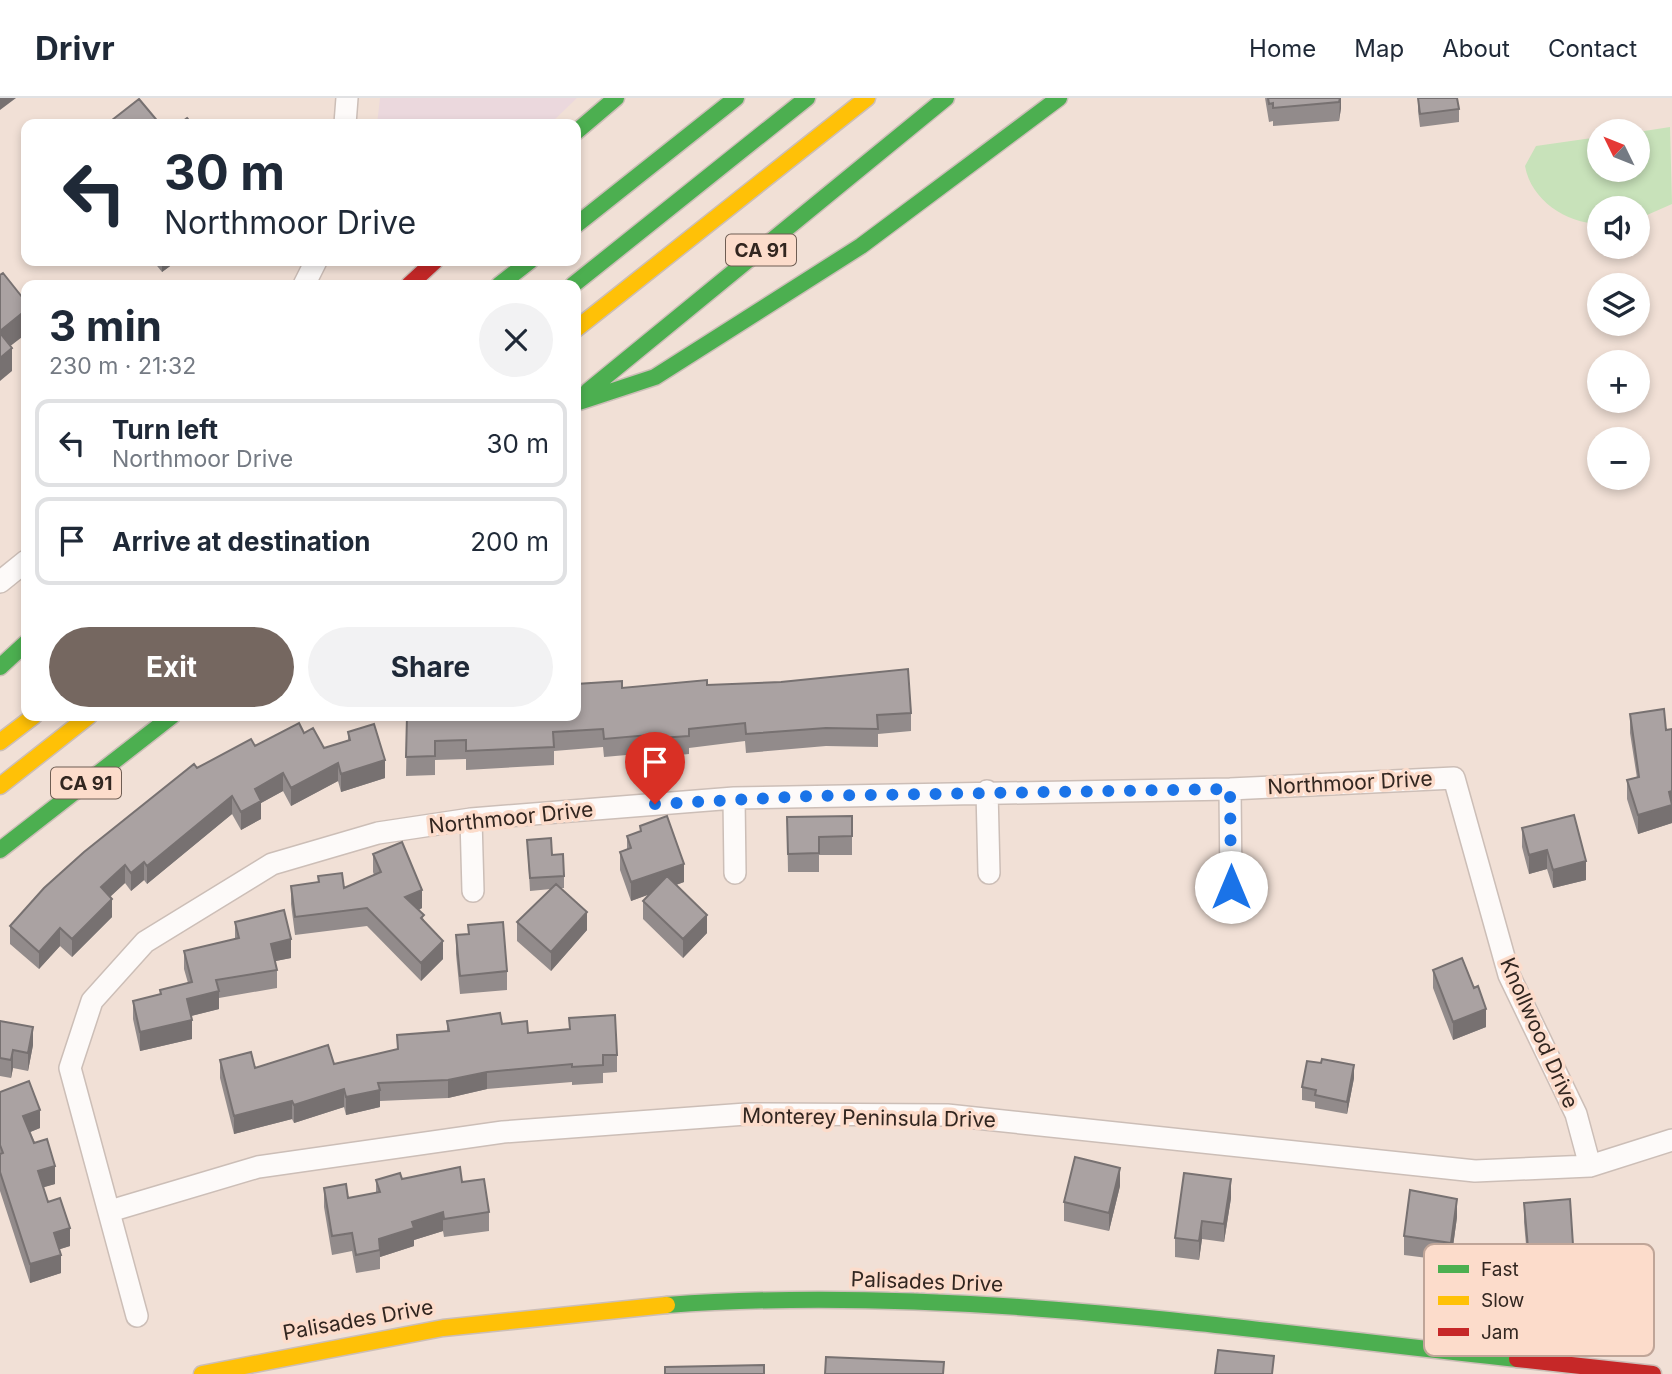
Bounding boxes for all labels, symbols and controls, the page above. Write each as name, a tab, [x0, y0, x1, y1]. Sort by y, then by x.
text: Drivr	[35, 28, 115, 68]
text: Home	[1249, 34, 1316, 63]
text: Map	[1354, 34, 1404, 63]
text: About	[1442, 34, 1510, 63]
text: Contact	[1548, 34, 1637, 63]
north arrow	[1587, 119, 1650, 182]
map controls	[1587, 119, 1650, 490]
text: 30 m	[164, 143, 285, 202]
icon: left	[49, 147, 140, 238]
button: sound	[1587, 196, 1650, 259]
text: Northmoor Drive	[164, 203, 416, 242]
road number: CA 91	[726, 234, 796, 266]
button: layers	[1587, 273, 1650, 336]
text: 3 min	[49, 300, 162, 351]
button: close	[479, 303, 553, 377]
button: +	[1587, 350, 1650, 413]
text: 230 m · 21:32	[49, 352, 196, 380]
text: Turn left	[112, 414, 218, 445]
icon: left	[53, 424, 91, 462]
button: −	[1587, 427, 1650, 490]
text: 30 m	[486, 428, 549, 459]
text: Northmoor Drive	[112, 445, 293, 473]
icon: arrive	[53, 522, 91, 560]
text: Arrive at destination	[112, 526, 371, 557]
text: 200 m	[470, 526, 549, 557]
button: Exit	[49, 627, 294, 707]
button: Share	[308, 627, 553, 707]
pin	[625, 732, 685, 804]
icon: arrive	[636, 743, 674, 781]
street label: Northmoor Drive	[1267, 766, 1433, 799]
road number: CA 91	[51, 768, 121, 798]
street label: Northmoor Drive	[427, 796, 595, 839]
position arrow	[1194, 850, 1268, 924]
street label: Knollwood Drive	[1495, 954, 1584, 1112]
street label: Monterey Peninsula Drive	[742, 1103, 996, 1132]
legend	[1424, 1244, 1654, 1356]
text: Fast	[1481, 1258, 1519, 1281]
street label: Palisades Drive	[850, 1266, 1004, 1297]
text: Slow	[1481, 1289, 1524, 1312]
street label: Palisades Drive	[281, 1294, 435, 1345]
text: Jam	[1481, 1321, 1519, 1344]

